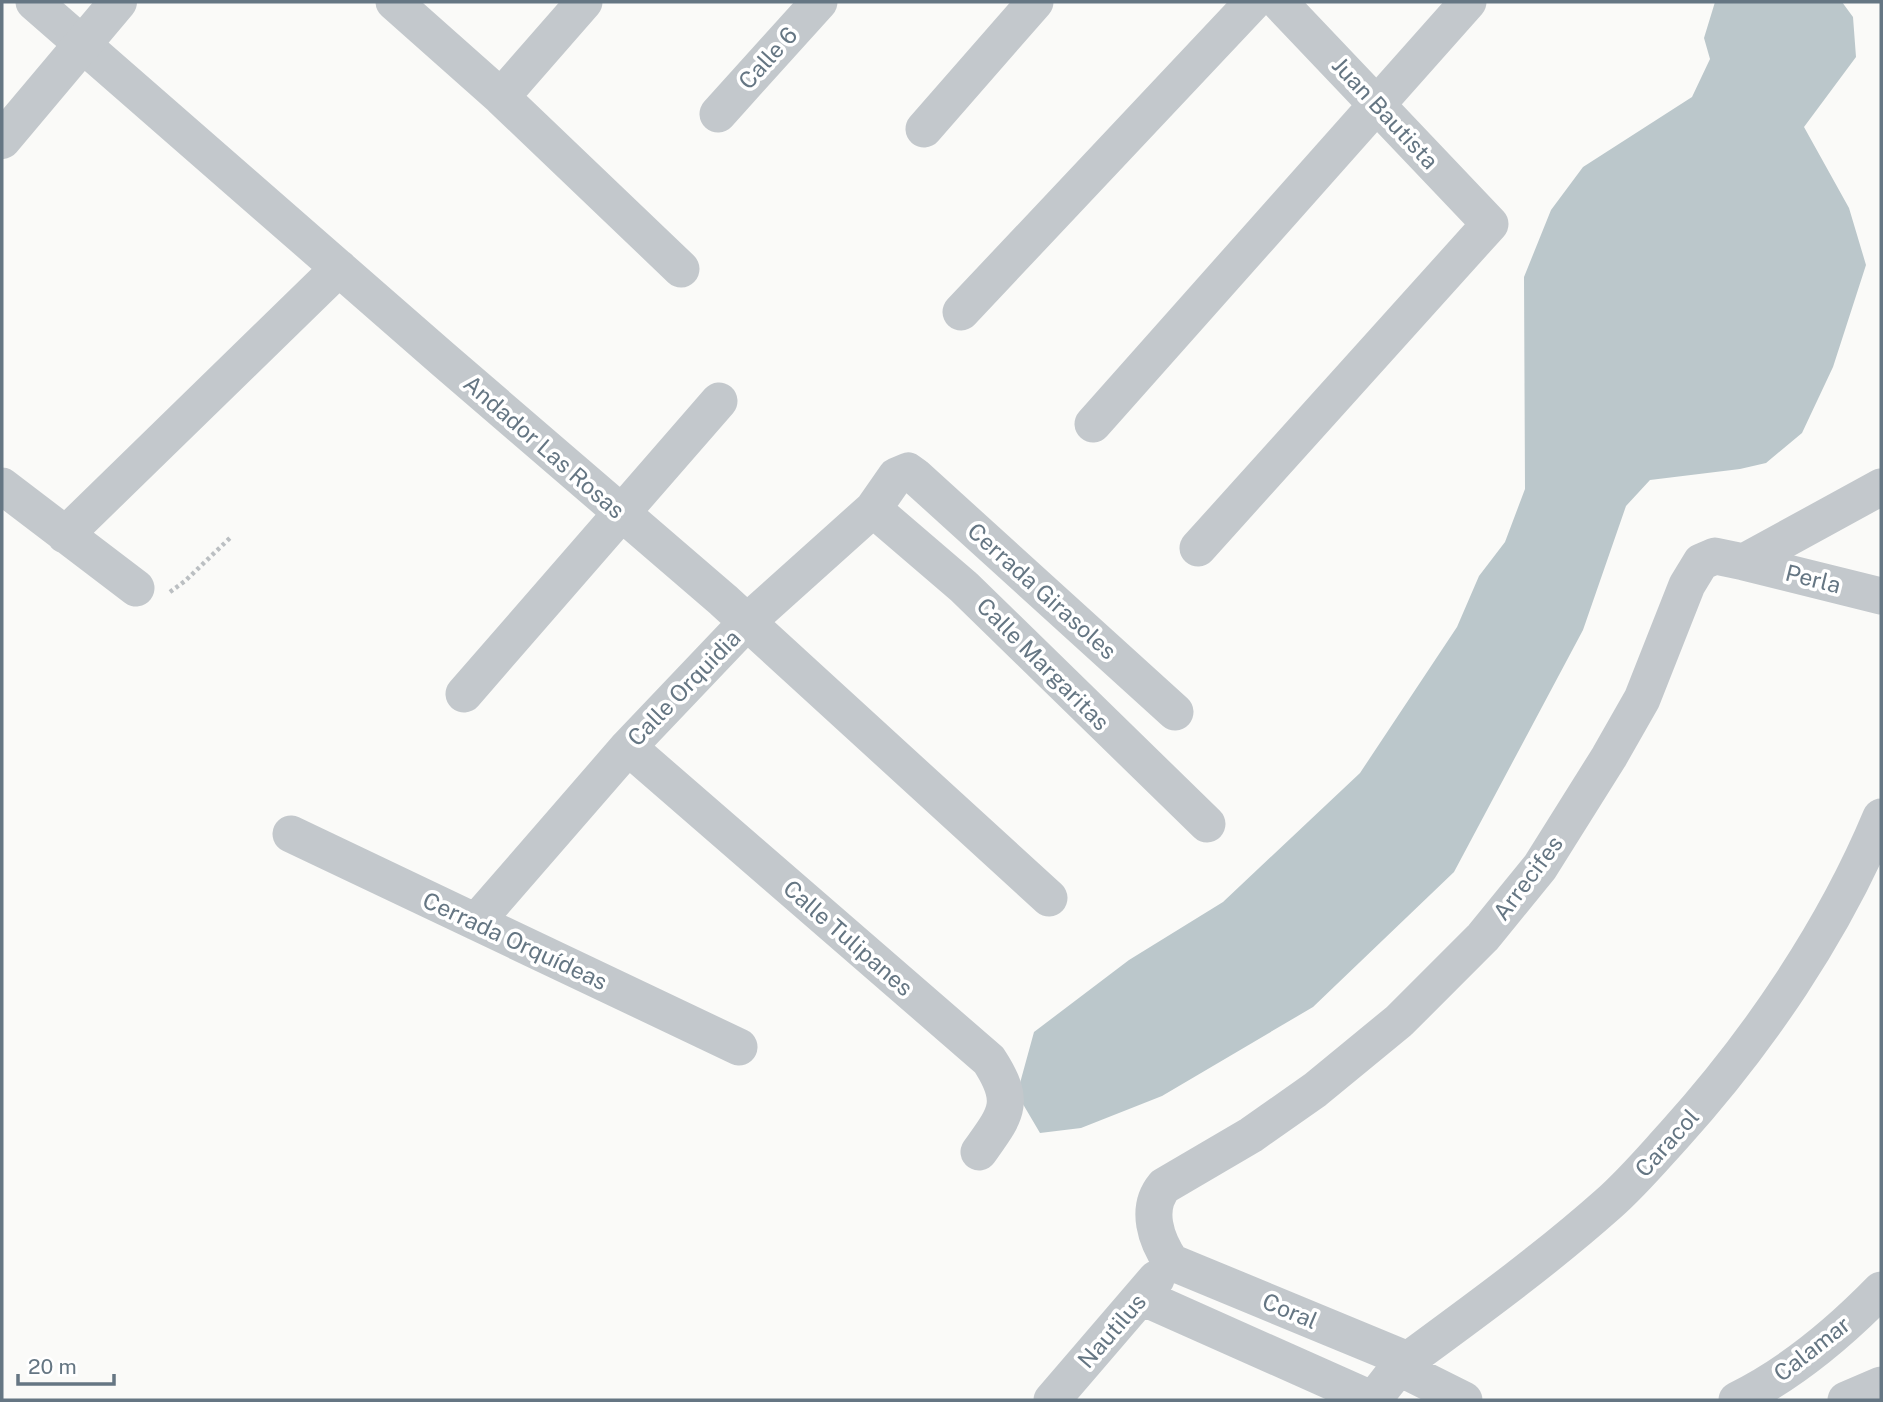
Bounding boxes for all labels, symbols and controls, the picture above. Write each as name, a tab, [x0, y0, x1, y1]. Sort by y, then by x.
street label: Calle 6	[733, 21, 802, 94]
street label: Juan Bautista	[1327, 51, 1444, 174]
street label: Andador Las Rosas	[458, 370, 630, 524]
street label: Cerrada Girasoles	[962, 517, 1122, 664]
street label: Perla	[1783, 559, 1844, 598]
street label: Calle Margaritas	[972, 592, 1115, 735]
street label: Calle Orquidia	[622, 624, 746, 751]
street label: Arrecifes	[1487, 830, 1568, 925]
street label: Calle Tulipanes	[778, 874, 919, 1001]
street label: Cerrada Orquídeas	[419, 886, 612, 995]
street label: Caracol	[1629, 1103, 1704, 1182]
street label: Coral	[1259, 1287, 1322, 1334]
street label: Nautilus	[1072, 1288, 1151, 1373]
street label: Calamar	[1768, 1310, 1855, 1387]
scale bar	[18, 1342, 114, 1386]
text: 20 m	[28, 1354, 77, 1379]

